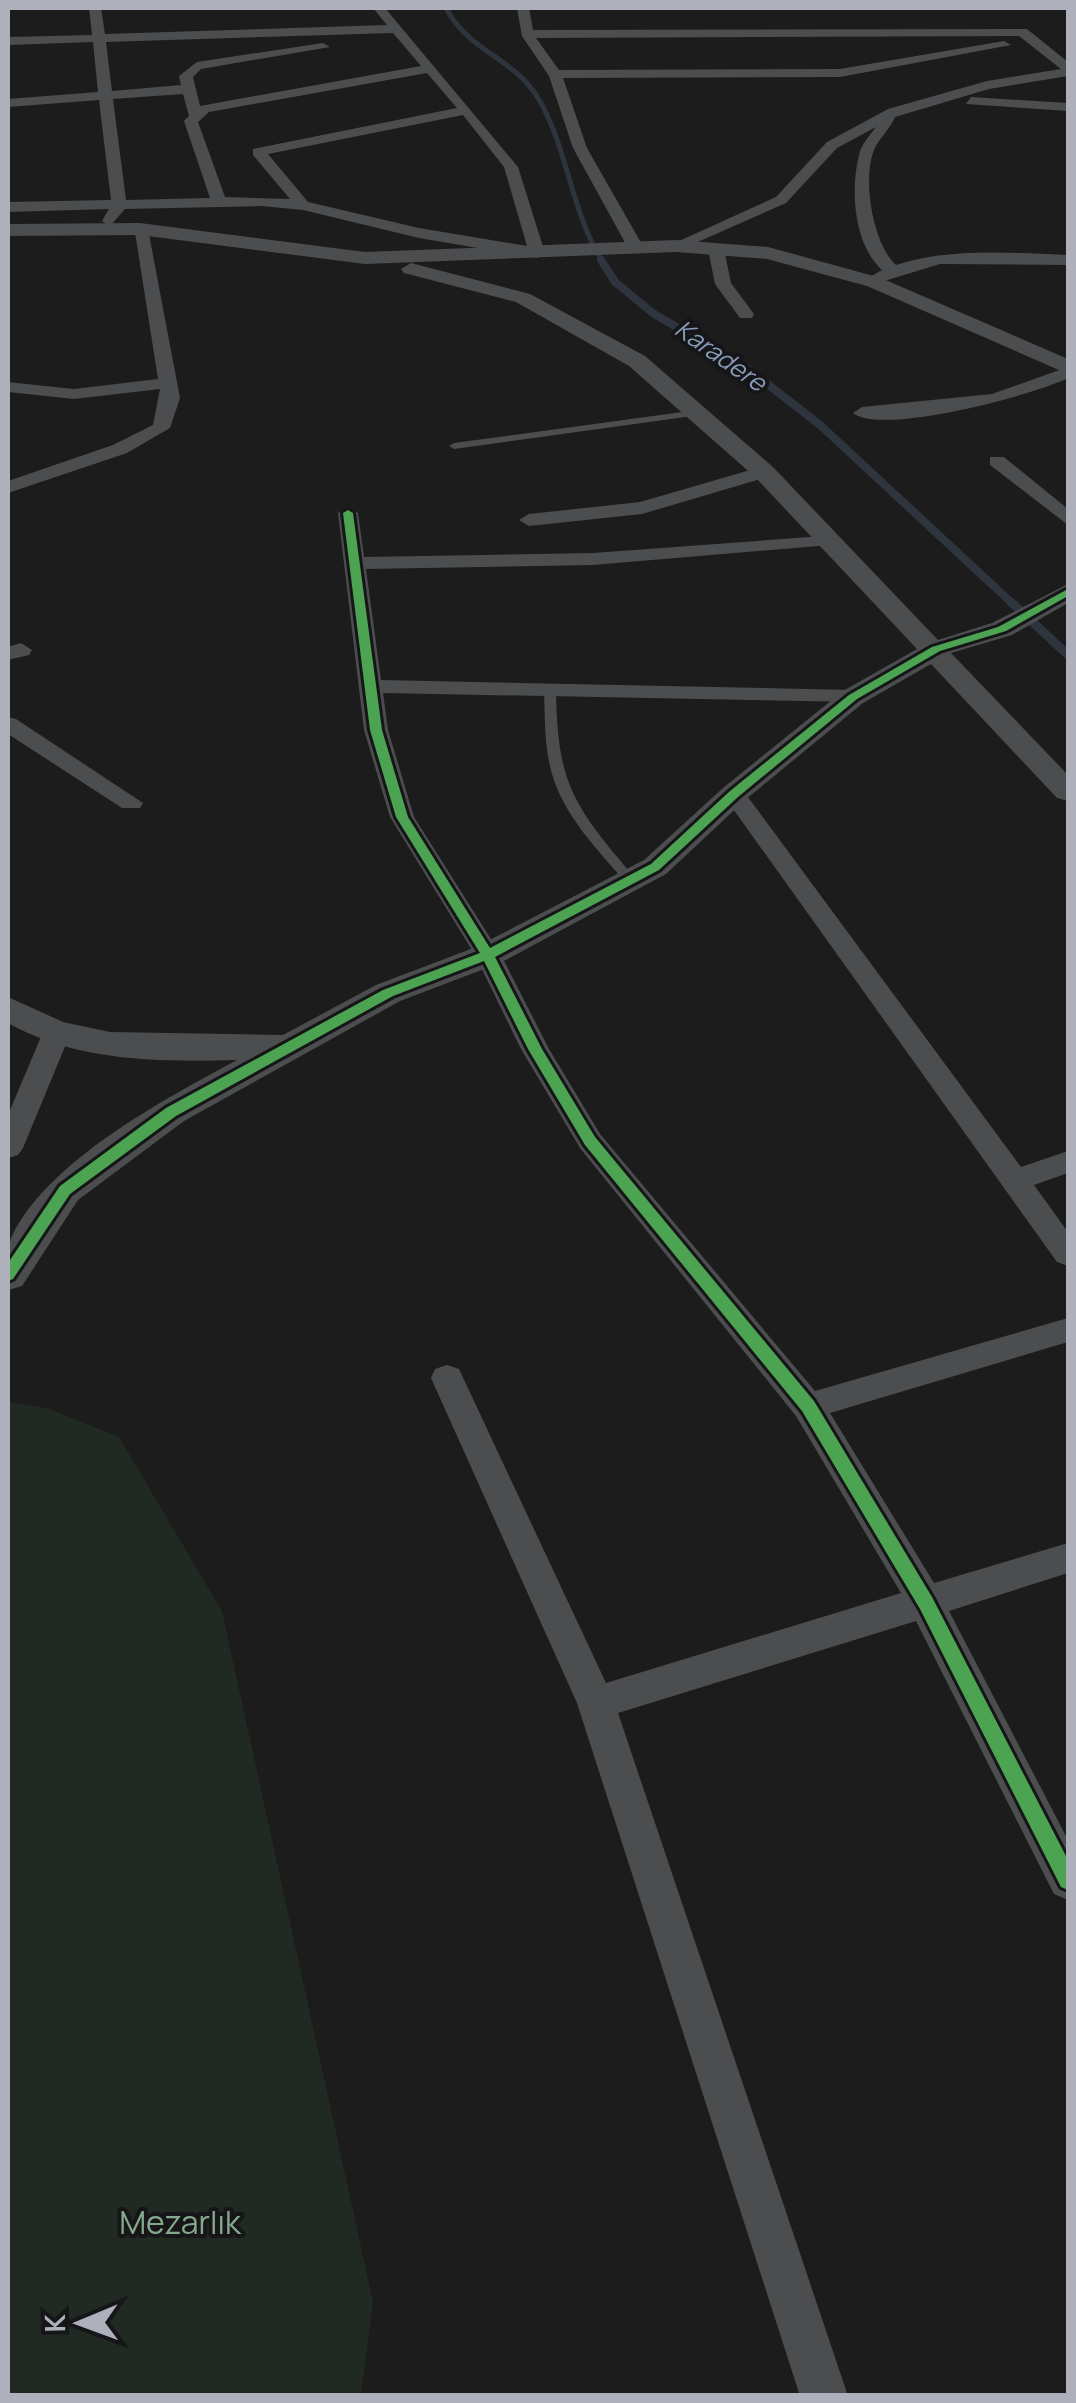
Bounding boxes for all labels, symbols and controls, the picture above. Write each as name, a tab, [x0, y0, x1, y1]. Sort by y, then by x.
water label: Karadere	[668, 311, 775, 400]
park label: Mezarlık	[119, 2200, 242, 2244]
north arrow	[30, 2273, 130, 2373]
text: K	[35, 2313, 73, 2333]

